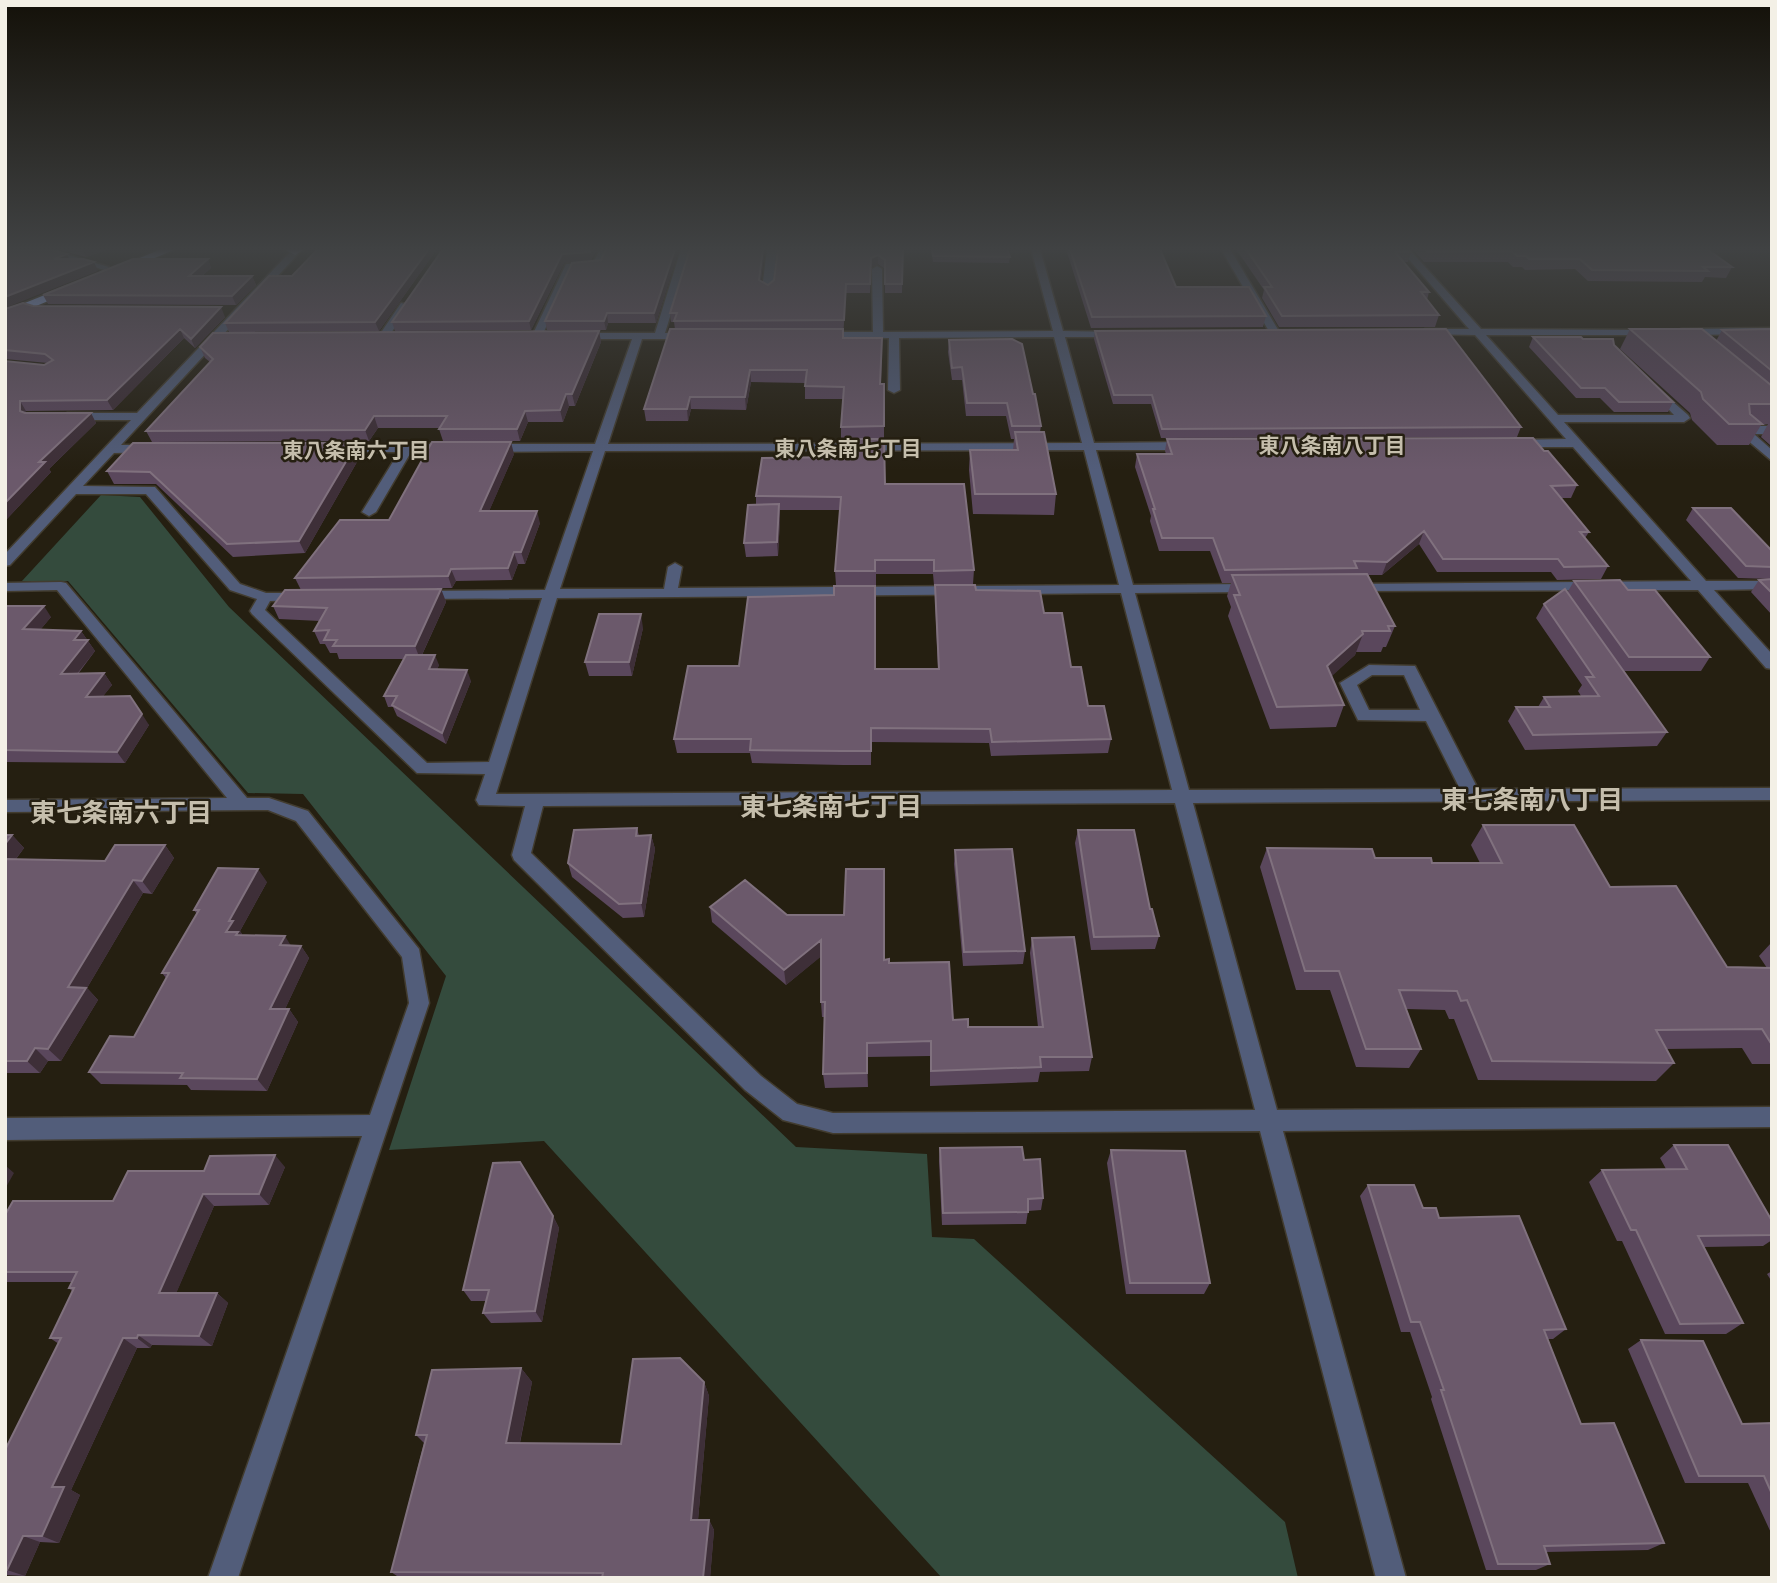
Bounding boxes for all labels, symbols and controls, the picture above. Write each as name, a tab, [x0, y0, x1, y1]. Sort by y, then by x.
district label: 東八条南八丁目	[1259, 433, 1406, 458]
district label: 東八条南七丁目	[775, 436, 922, 461]
district label: 東八条南六丁目	[283, 438, 430, 463]
district label: 東七条南八丁目	[1441, 785, 1623, 815]
district label: 東七条南七丁目	[740, 792, 922, 822]
district label: 東七条南六丁目	[30, 798, 212, 828]

